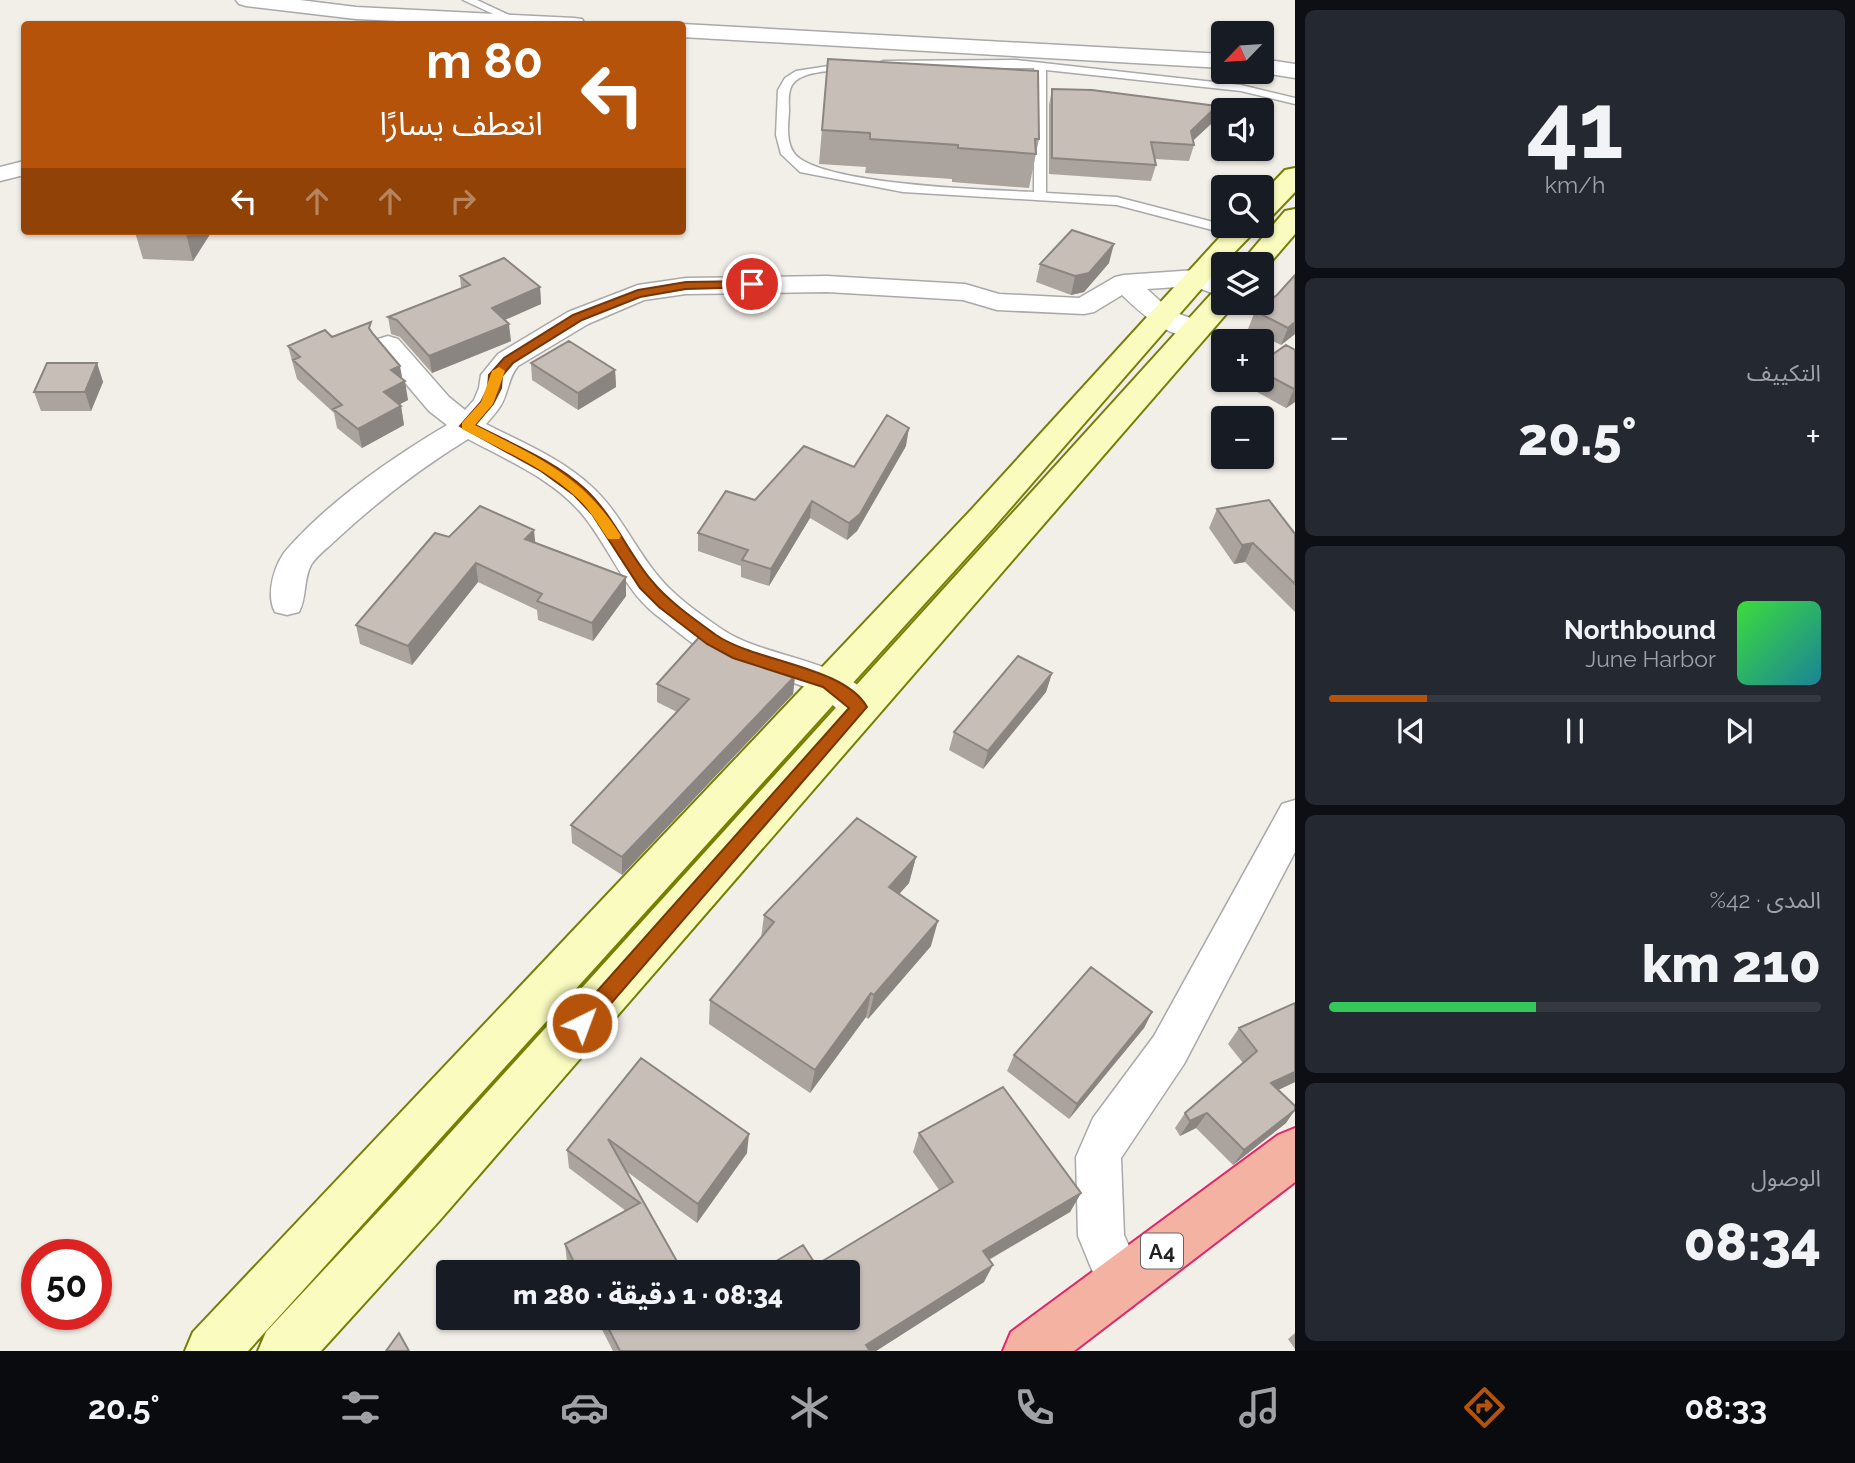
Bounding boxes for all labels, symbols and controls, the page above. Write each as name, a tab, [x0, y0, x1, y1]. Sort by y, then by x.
north arrow	[1211, 21, 1274, 84]
map controls	[1211, 21, 1274, 469]
text: 80 m	[426, 32, 543, 89]
icon: left	[567, 49, 658, 140]
text: 41	[1527, 72, 1623, 179]
button: sound	[1211, 98, 1274, 161]
text: انعطف يسارًا	[379, 105, 543, 142]
text: km/h	[1545, 171, 1605, 198]
button: search	[1211, 175, 1274, 238]
icon: left	[225, 182, 263, 220]
icon: ahead	[298, 182, 336, 220]
icon: ahead	[371, 182, 409, 220]
icon: right	[444, 182, 482, 220]
button: layers	[1211, 252, 1274, 315]
pin	[722, 254, 782, 314]
icon: arrive	[733, 265, 771, 303]
button: +	[1211, 329, 1274, 392]
text: التكييف	[1747, 359, 1821, 386]
button: −	[1211, 406, 1274, 469]
text: 20.5°	[1518, 406, 1637, 467]
text: −	[1329, 414, 1349, 459]
text: +	[1805, 414, 1821, 459]
text: Northbound	[1564, 615, 1716, 645]
text: June Harbor	[1585, 645, 1716, 672]
icon: previous	[1392, 712, 1430, 750]
icon: pause	[1556, 712, 1594, 750]
icon: next	[1720, 712, 1758, 750]
text: المدى · 42%	[1709, 886, 1821, 913]
text: 210 km	[1642, 933, 1821, 994]
position arrow	[545, 986, 619, 1060]
text: الوصول	[1751, 1164, 1821, 1191]
text: 08:34	[1684, 1211, 1821, 1272]
road number: A4	[1141, 1234, 1183, 1268]
speed limit sign: 50	[21, 1239, 112, 1330]
text: 08:34 · 1 دقيقة · 280 m	[513, 1280, 783, 1310]
icon: filters	[336, 1383, 385, 1432]
icon: car	[560, 1383, 609, 1432]
icon: climate	[785, 1383, 834, 1432]
icon: phone	[1010, 1383, 1059, 1432]
icon: music	[1235, 1383, 1284, 1432]
icon: directions	[1460, 1383, 1509, 1432]
text: 20.5°	[88, 1389, 160, 1426]
text: 08:33	[1685, 1389, 1767, 1426]

